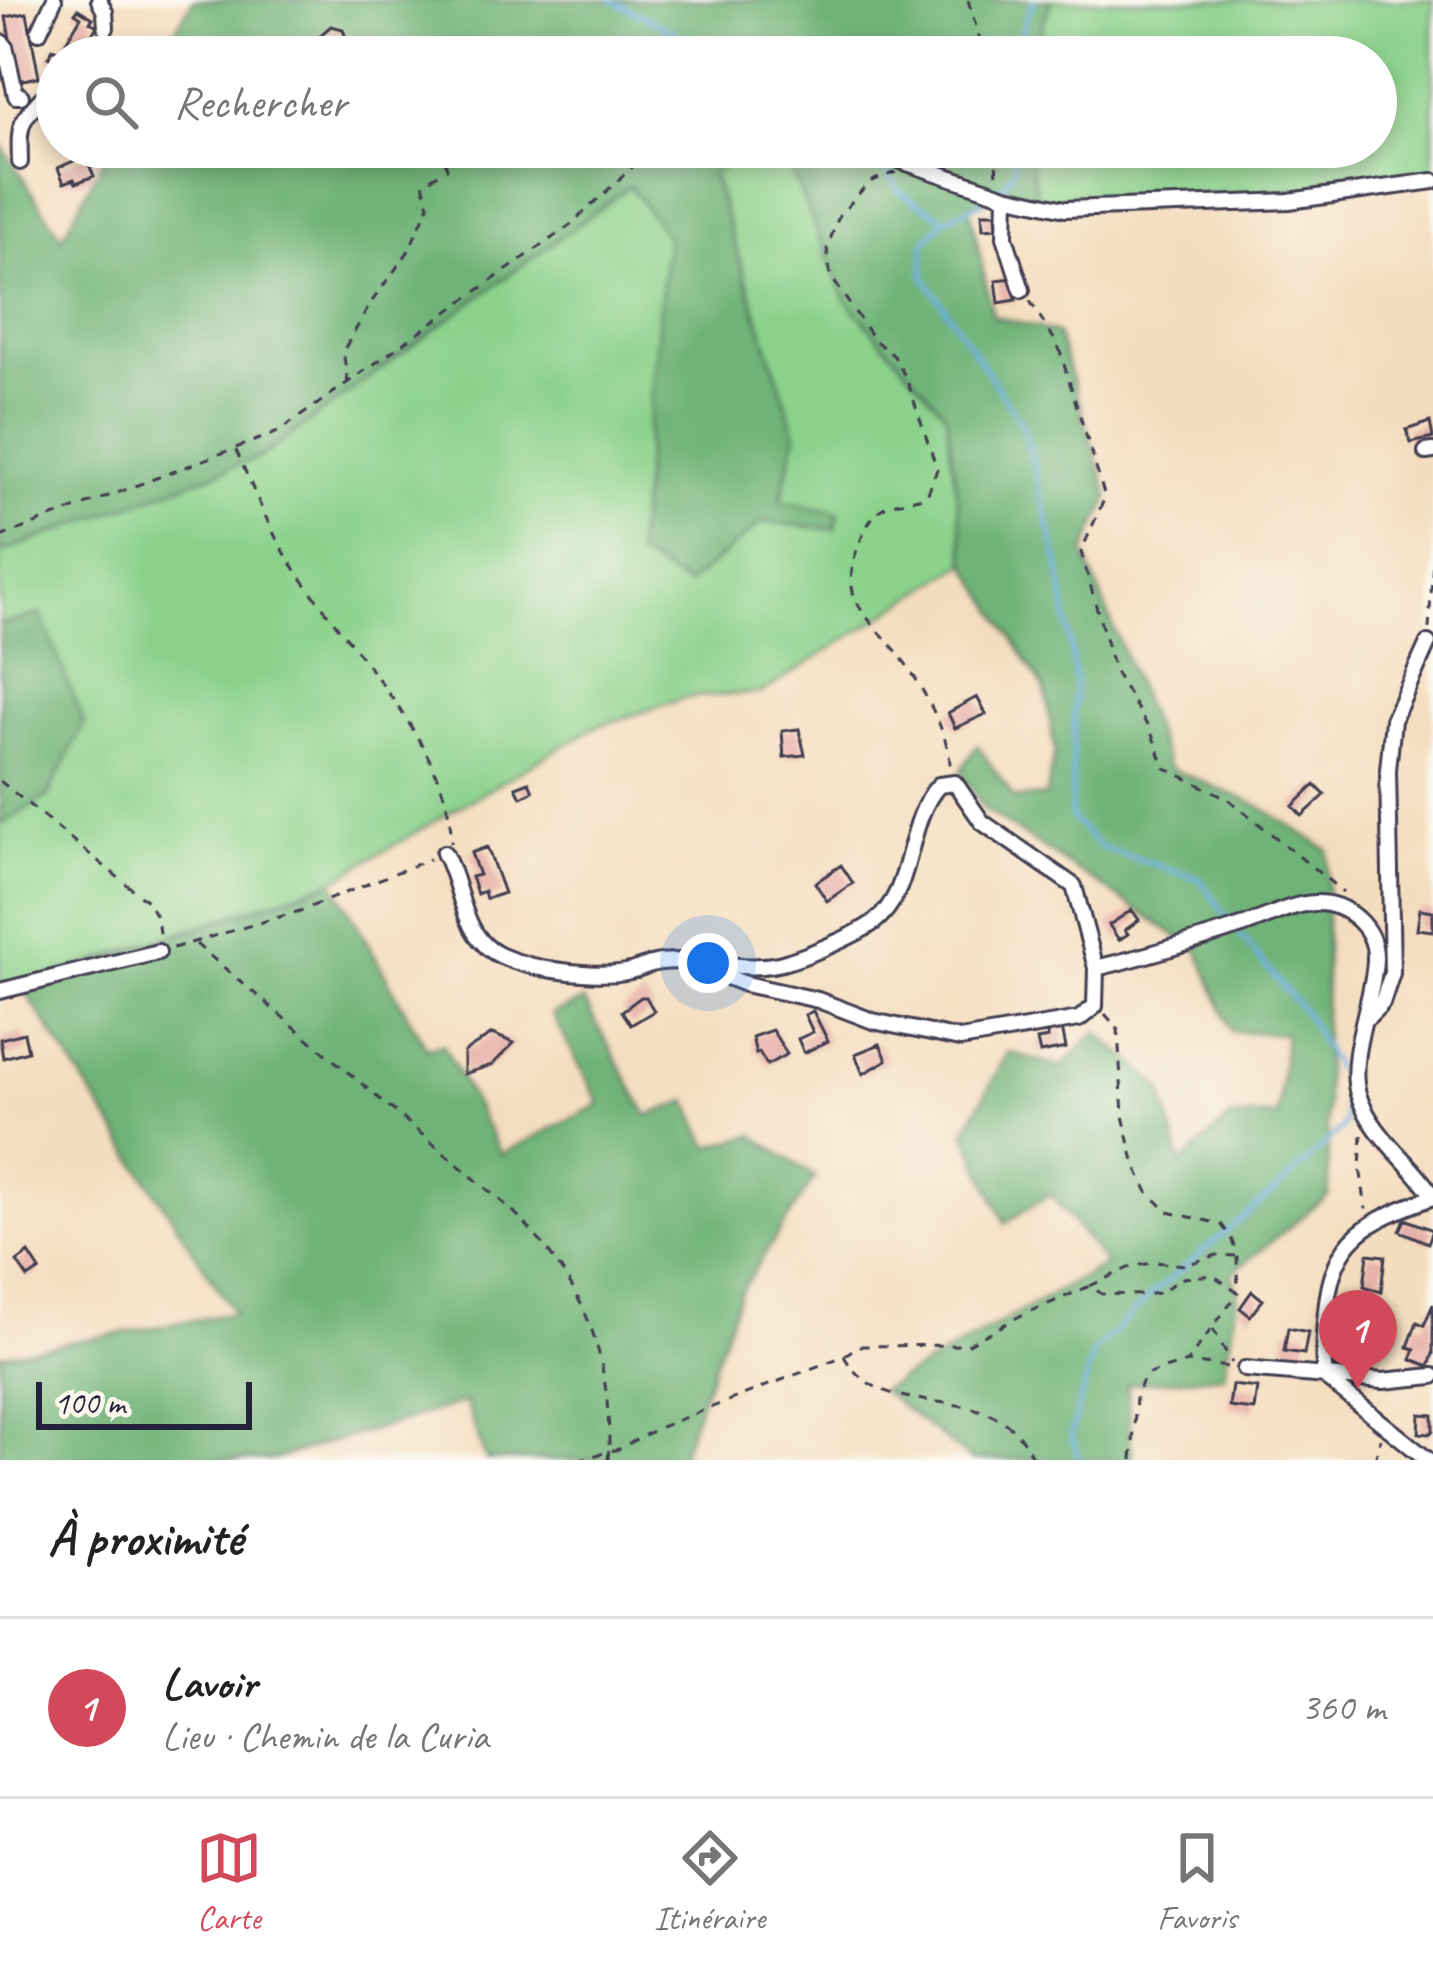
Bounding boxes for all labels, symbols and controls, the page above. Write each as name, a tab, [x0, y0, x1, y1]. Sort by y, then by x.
search box	[36, 36, 1397, 168]
icon: search	[78, 69, 144, 135]
text: Rechercher	[174, 74, 347, 131]
your location	[678, 933, 738, 993]
pin: 1	[1319, 1290, 1397, 1389]
scale bar	[36, 1376, 252, 1429]
text: 100 m	[54, 1382, 125, 1424]
text: À proximité	[48, 1506, 242, 1570]
text: Lavoir	[162, 1655, 257, 1712]
text: 1	[78, 1683, 96, 1732]
text: 360 m	[1301, 1683, 1385, 1732]
text: Lieu · Chemin de la Curia	[162, 1712, 489, 1761]
tab: Carte	[196, 1825, 262, 1939]
tab: Itinéraire	[654, 1825, 765, 1939]
tab: Favoris	[1157, 1825, 1237, 1939]

